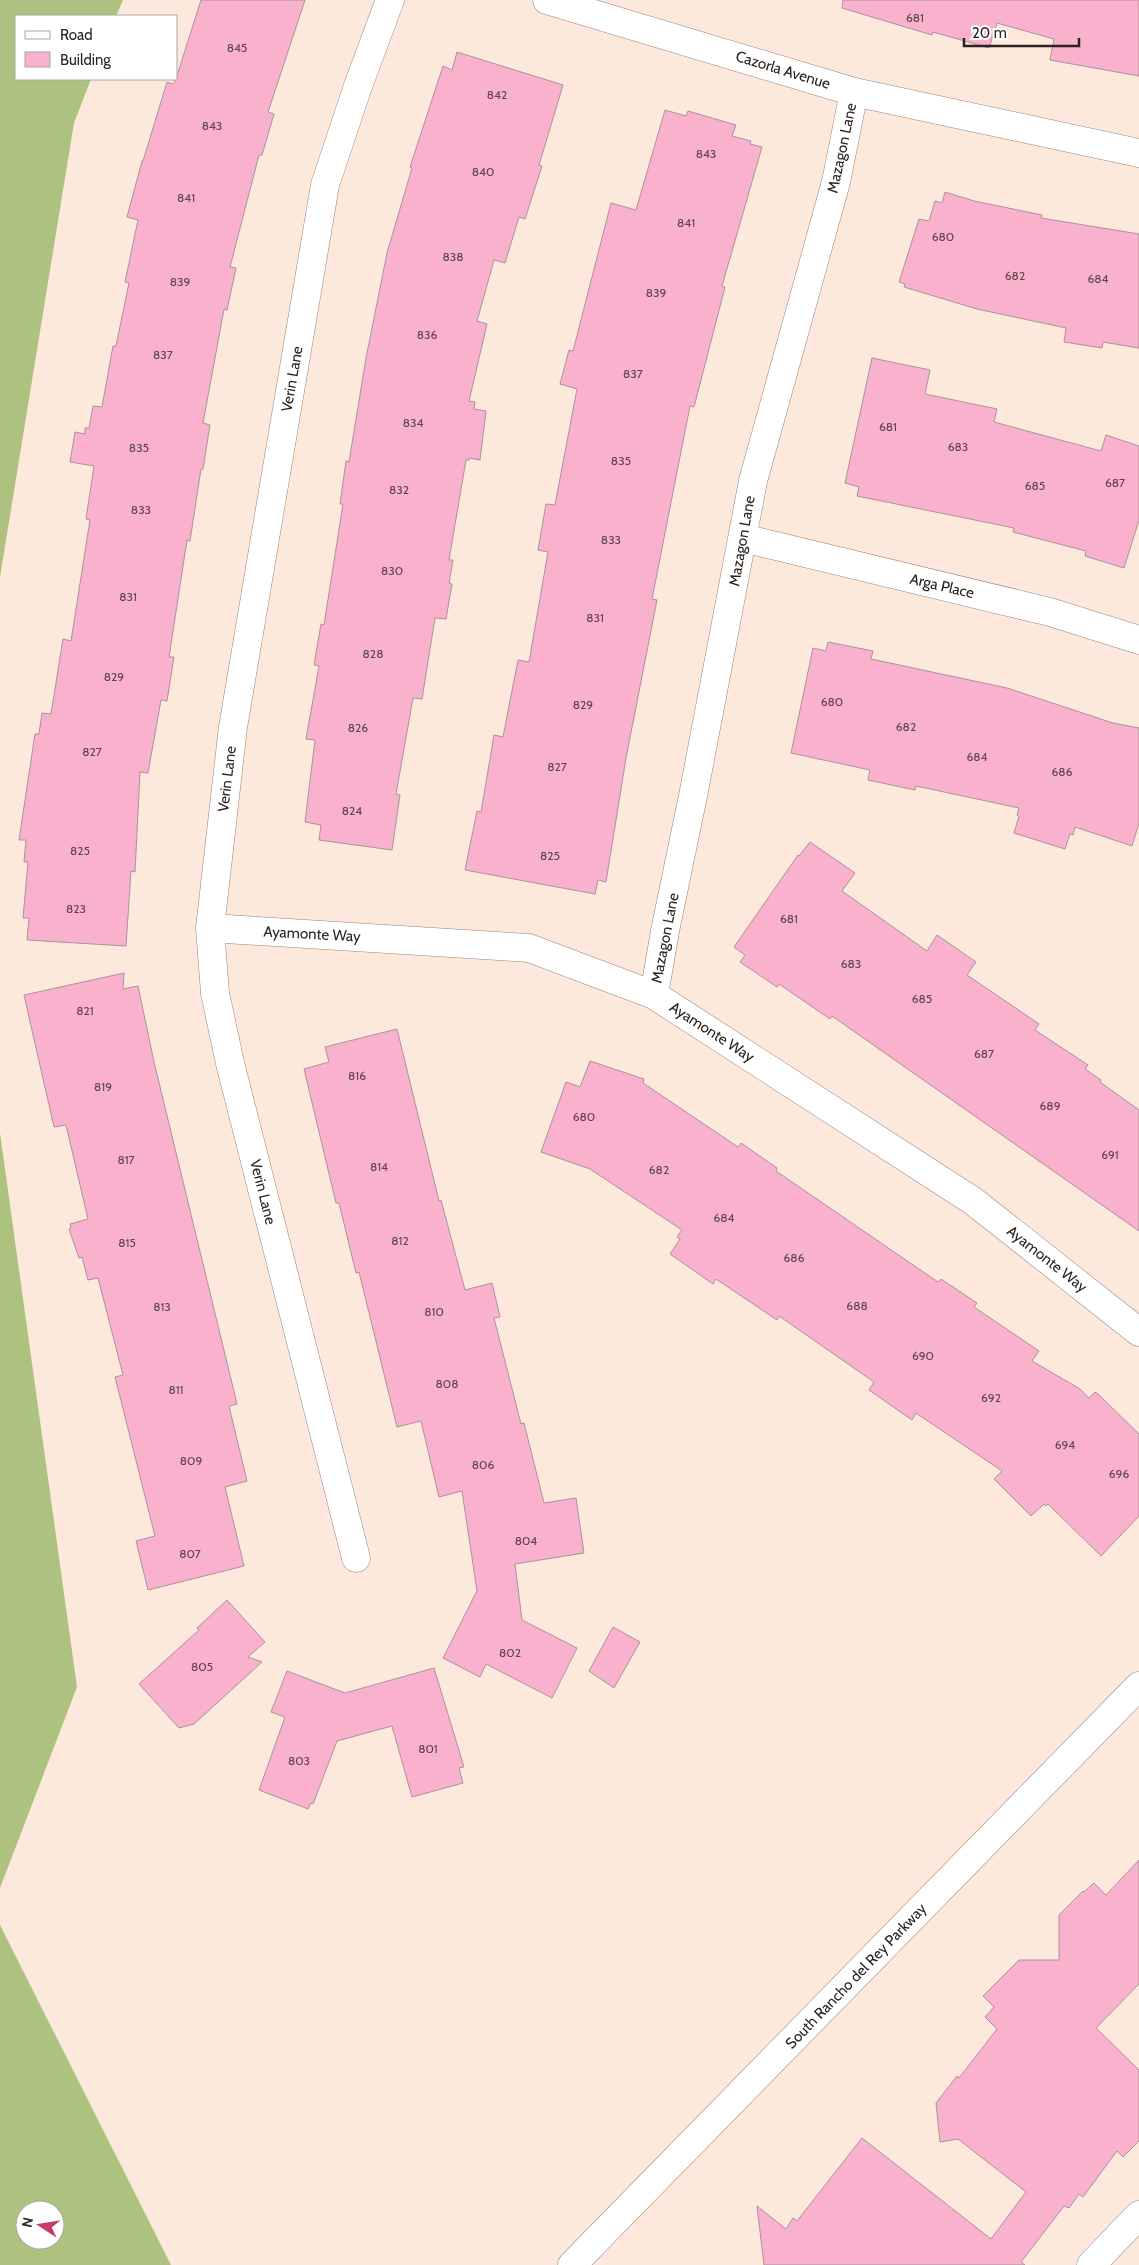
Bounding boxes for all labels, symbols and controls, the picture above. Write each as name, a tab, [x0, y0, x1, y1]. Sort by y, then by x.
house number: 681	[906, 10, 924, 25]
legend	[15, 15, 178, 80]
scale bar	[964, 15, 1079, 47]
text: 20 m	[972, 24, 1007, 42]
text: Road	[60, 26, 93, 44]
house number: 845	[227, 40, 247, 55]
street label: Cazorla Avenue	[734, 47, 833, 93]
text: Building	[60, 51, 111, 69]
house number: 842	[487, 87, 507, 102]
street label: Mazagon Lane	[824, 101, 860, 195]
house number: 843	[202, 118, 222, 133]
house number: 843	[696, 146, 716, 161]
house number: 840	[472, 164, 494, 179]
house number: 841	[177, 190, 195, 205]
house number: 841	[677, 215, 695, 230]
house number: 680	[932, 229, 954, 244]
house number: 838	[442, 249, 464, 264]
house number: 682	[1005, 268, 1025, 283]
house number: 684	[1087, 271, 1109, 286]
house number: 839	[170, 274, 190, 289]
house number: 839	[646, 285, 666, 300]
house number: 836	[417, 327, 437, 342]
street label: Verin Lane	[277, 344, 307, 413]
house number: 837	[153, 347, 173, 362]
house number: 837	[623, 366, 643, 381]
house number: 834	[403, 415, 423, 430]
house number: 681	[879, 419, 897, 434]
house number: 683	[948, 439, 968, 454]
house number: 835	[129, 440, 149, 455]
house number: 835	[611, 453, 631, 468]
house number: 687	[1105, 475, 1125, 490]
house number: 685	[1025, 478, 1045, 493]
house number: 832	[389, 482, 409, 497]
street label: Mazagon Lane	[725, 494, 759, 588]
house number: 833	[131, 502, 151, 517]
house number: 833	[601, 532, 621, 547]
house number: 830	[381, 563, 403, 578]
street label: Arga Place	[908, 570, 976, 602]
house number: 831	[119, 589, 137, 604]
house number: 831	[586, 610, 604, 625]
house number: 828	[363, 646, 383, 661]
house number: 829	[104, 669, 124, 684]
house number: 680	[821, 694, 843, 709]
house number: 829	[573, 697, 593, 712]
house number: 682	[896, 719, 916, 734]
house number: 826	[348, 720, 368, 735]
house number: 827	[82, 744, 102, 759]
street label: Verin Lane	[214, 745, 240, 813]
house number: 684	[966, 749, 988, 764]
house number: 827	[547, 759, 567, 774]
house number: 686	[1052, 764, 1073, 779]
house number: 824	[342, 803, 362, 818]
house number: 825	[70, 843, 90, 858]
house number: 825	[540, 848, 560, 863]
street label: Mazagon Lane	[647, 891, 683, 985]
house number: 823	[66, 901, 86, 916]
house number: 681	[780, 911, 798, 926]
street label: Ayamonte Way	[263, 922, 361, 946]
house number: 683	[841, 956, 861, 971]
house number: 685	[912, 991, 932, 1006]
street label: Ayamonte Way	[666, 998, 758, 1066]
house number: 821	[76, 1003, 94, 1018]
house number: 687	[974, 1046, 994, 1061]
house number: 816	[348, 1068, 366, 1083]
house number: 819	[94, 1079, 112, 1094]
house number: 689	[1040, 1098, 1061, 1113]
house number: 680	[573, 1109, 595, 1124]
house number: 691	[1101, 1147, 1119, 1162]
house number: 817	[117, 1152, 135, 1167]
street label: Verin Lane	[246, 1158, 280, 1227]
house number: 814	[370, 1159, 388, 1174]
house number: 682	[649, 1162, 669, 1177]
house number: 684	[713, 1210, 735, 1225]
street label: Ayamonte Way	[1003, 1222, 1091, 1296]
house number: 812	[391, 1233, 409, 1248]
house number: 815	[118, 1235, 136, 1250]
house number: 686	[784, 1250, 805, 1265]
house number: 688	[846, 1298, 868, 1313]
house number: 813	[153, 1299, 171, 1314]
house number: 810	[424, 1304, 444, 1319]
house number: 690	[912, 1348, 934, 1363]
house number: 808	[436, 1376, 458, 1391]
house number: 811	[168, 1382, 184, 1397]
house number: 692	[981, 1390, 1001, 1405]
house number: 694	[1055, 1437, 1075, 1452]
house number: 809	[180, 1453, 202, 1468]
house number: 806	[472, 1457, 494, 1472]
house number: 696	[1109, 1466, 1129, 1481]
house number: 804	[515, 1533, 537, 1548]
house number: 807	[179, 1546, 201, 1561]
house number: 802	[499, 1645, 521, 1660]
house number: 805	[191, 1659, 213, 1674]
house number: 801	[418, 1741, 438, 1756]
house number: 803	[288, 1753, 310, 1768]
street label: South Rancho del Rey Parkway	[782, 1899, 931, 2052]
north arrow	[15, 2200, 65, 2250]
text: N	[17, 2216, 37, 2229]

